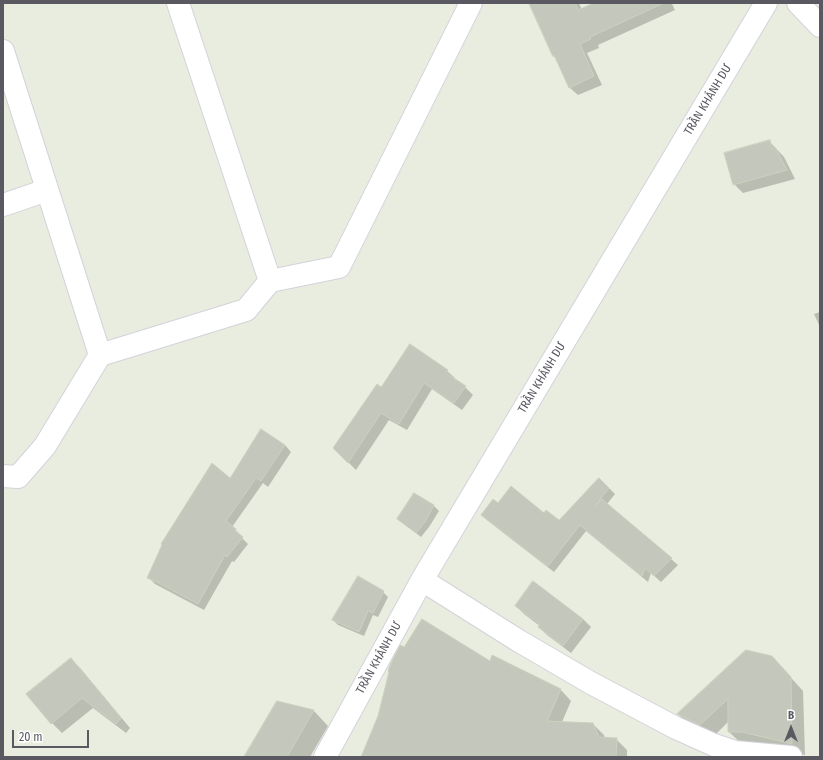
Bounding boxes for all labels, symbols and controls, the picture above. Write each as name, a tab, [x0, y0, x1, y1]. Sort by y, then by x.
street label: TRẦN KHÁNH DƯ	[681, 62, 735, 138]
street label: TRẦN KHÁNH DƯ	[515, 340, 569, 416]
street label: TRẦN KHÁNH DƯ	[353, 619, 405, 697]
north arrow	[771, 708, 811, 748]
text: B	[788, 709, 794, 722]
scale bar	[14, 722, 91, 748]
text: 20 m	[19, 730, 43, 744]

